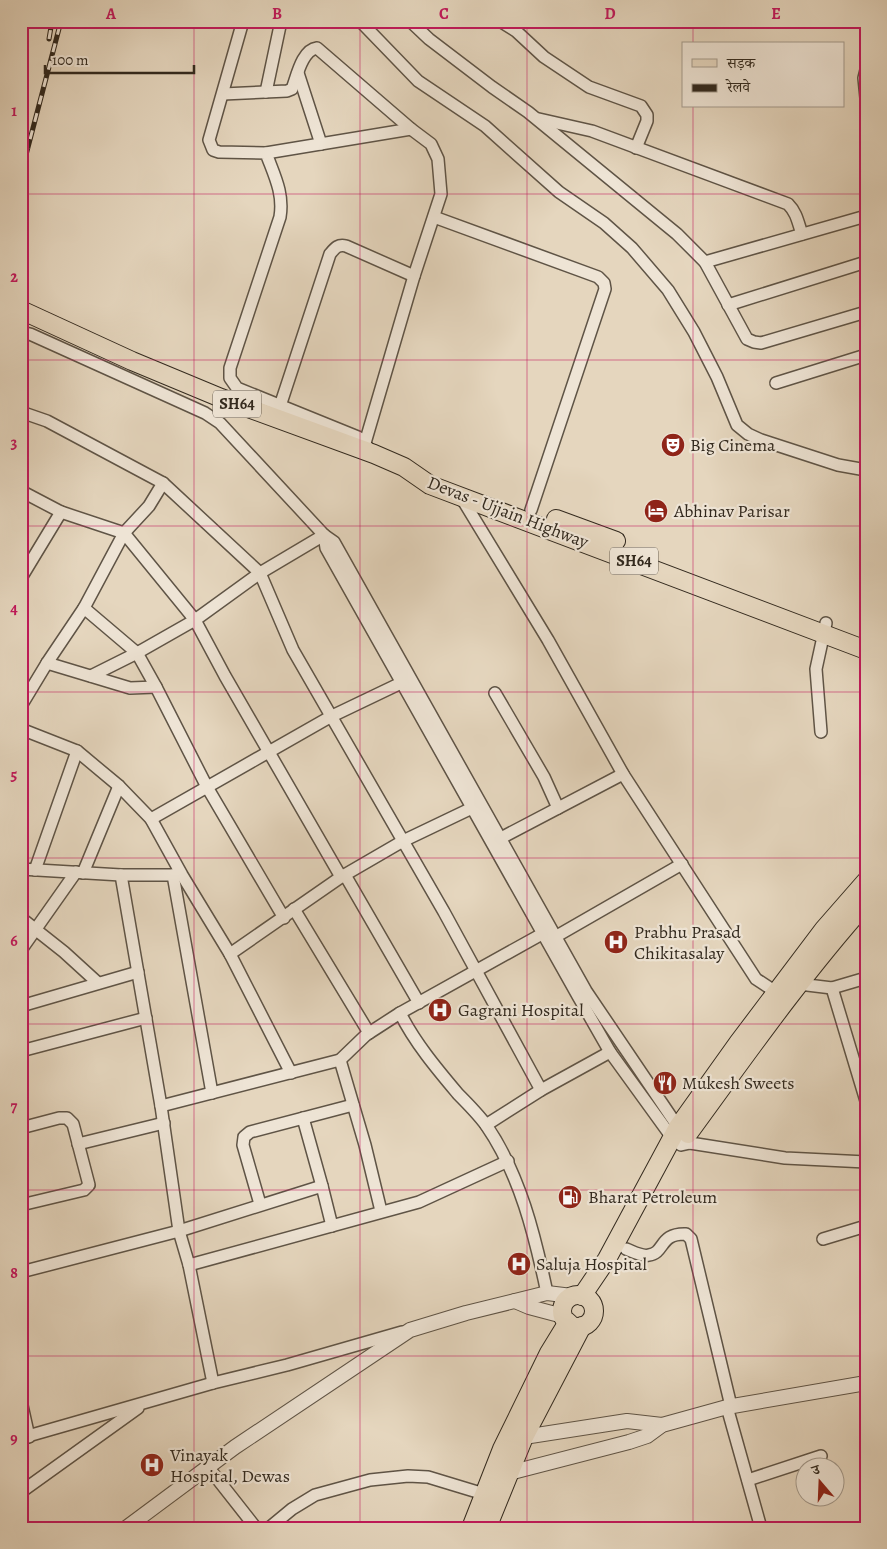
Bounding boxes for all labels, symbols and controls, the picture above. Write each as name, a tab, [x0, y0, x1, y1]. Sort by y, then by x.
text: A	[105, 3, 117, 25]
text: B	[272, 3, 282, 25]
text: C	[439, 3, 449, 25]
text: D	[604, 3, 616, 25]
text: E	[771, 3, 781, 25]
scale bar	[45, 42, 194, 74]
legend	[682, 42, 844, 108]
text: 100 m	[52, 50, 89, 70]
text: सड़क	[726, 53, 756, 73]
text: रेलवे	[725, 77, 751, 97]
text: 1	[11, 100, 17, 122]
text: 2	[10, 266, 18, 288]
road number: SH64	[213, 390, 261, 418]
text: 3	[11, 432, 18, 454]
theatre icon: Big Cinema	[660, 432, 686, 458]
place label: Big Cinema	[690, 433, 776, 457]
street label: Devas - Ujjain Highway	[424, 470, 593, 554]
hotel icon: Abhinav Parisar	[643, 498, 669, 524]
place label: Abhinav Parisar	[673, 499, 790, 523]
road number: SH64	[610, 548, 658, 574]
text: 4	[10, 598, 18, 620]
text: 5	[11, 764, 18, 786]
place label: Prabhu Prasad Chikitasalay	[634, 920, 741, 965]
hospital icon: Prabhu Prasad Chikitasalay	[603, 929, 629, 955]
text: 6	[10, 930, 18, 952]
hospital icon: Gagrani Hospital	[427, 997, 453, 1023]
place label: Gagrani Hospital	[458, 998, 584, 1022]
restaurant icon: Mukesh Sweets	[652, 1070, 678, 1096]
place label: Mukesh Sweets	[682, 1071, 795, 1095]
text: 7	[11, 1096, 18, 1118]
fuel station icon: Bharat Petroleum	[557, 1184, 583, 1210]
place label: Bharat Petroleum	[588, 1185, 717, 1209]
hospital icon: Saluja Hospital	[506, 1251, 532, 1277]
place label: Saluja Hospital	[536, 1252, 647, 1276]
text: 8	[10, 1262, 18, 1284]
text: 9	[10, 1428, 18, 1450]
place label: Vinayak Hospital, Dewas	[169, 1443, 290, 1488]
hospital icon: Vinayak Hospital, Dewas	[139, 1452, 165, 1478]
north arrow	[794, 1456, 844, 1506]
text: उ	[809, 1460, 823, 1481]

